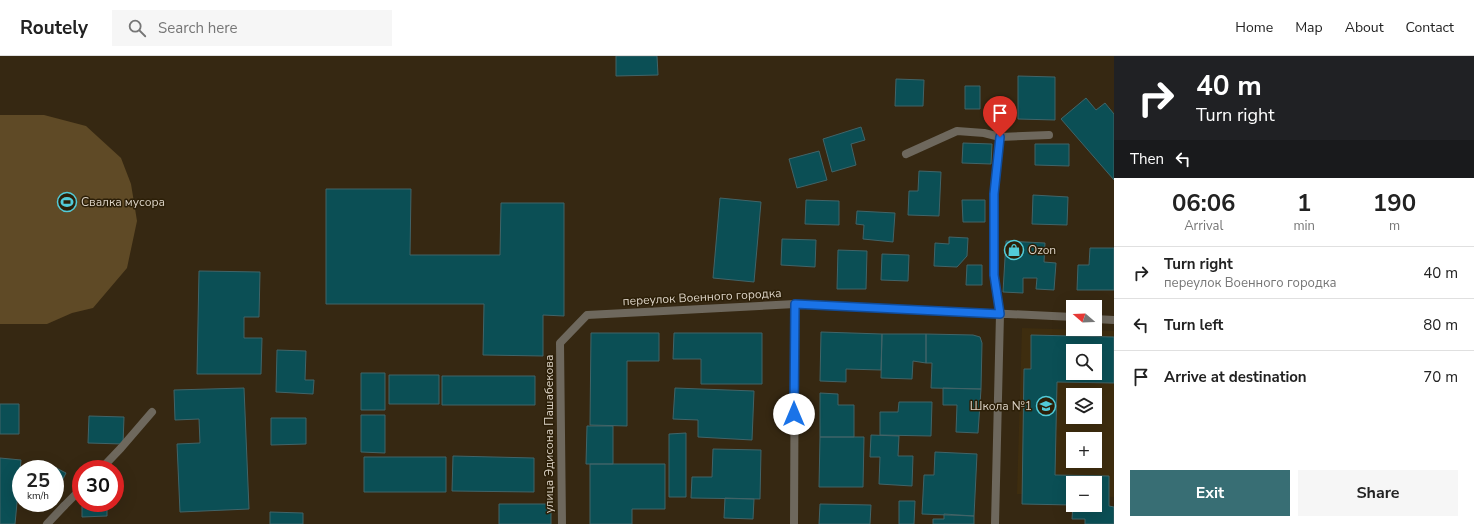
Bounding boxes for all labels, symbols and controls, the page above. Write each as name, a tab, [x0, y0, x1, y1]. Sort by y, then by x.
search box	[112, 10, 392, 46]
text: Routely	[20, 15, 88, 41]
icon: search	[126, 17, 148, 39]
text: Search here	[158, 18, 238, 38]
text: Home	[1235, 18, 1273, 37]
text: Map	[1295, 18, 1323, 37]
text: About	[1345, 18, 1384, 37]
text: Contact	[1406, 18, 1454, 37]
text: 40 m	[1196, 67, 1262, 105]
icon: right	[1130, 72, 1182, 124]
pin	[983, 96, 1017, 137]
icon: arrive	[989, 102, 1011, 124]
text: Turn right	[1196, 103, 1275, 127]
icon: left	[1172, 148, 1194, 170]
text: Then	[1130, 149, 1164, 169]
text: 06:06	[1172, 187, 1235, 219]
text: 1	[1297, 187, 1311, 219]
text: 190	[1373, 187, 1416, 219]
sports icon: Свалка мусора	[56, 191, 78, 213]
place label: Свалка мусора	[81, 194, 165, 210]
text: Arrival	[1184, 217, 1223, 235]
text: min	[1293, 217, 1315, 235]
text: m	[1389, 217, 1400, 235]
shop icon: Ozon	[1003, 239, 1025, 261]
place label: Ozon	[1028, 242, 1056, 258]
text: Turn right	[1164, 254, 1233, 274]
icon: right	[1130, 262, 1152, 284]
text: 40 m	[1423, 263, 1458, 283]
text: переулок Военного городка	[1164, 274, 1337, 292]
street label: переулок Военного городка	[622, 285, 782, 309]
north arrow	[1066, 300, 1102, 336]
map controls	[1066, 300, 1102, 512]
icon: left	[1130, 314, 1152, 336]
text: Turn left	[1164, 315, 1223, 335]
text: 80 m	[1423, 315, 1458, 335]
button: search	[1066, 344, 1102, 380]
street label: улица Эдисона Пашабекова	[541, 355, 557, 513]
icon: arrive	[1130, 366, 1152, 388]
text: Arrive at destination	[1164, 367, 1307, 387]
text: 70 m	[1423, 367, 1458, 387]
button: layers	[1066, 388, 1102, 424]
position arrow	[773, 393, 815, 435]
school or university icon: Школа №1	[1035, 395, 1057, 417]
place label: Школа №1	[970, 398, 1032, 414]
button: +	[1066, 432, 1102, 468]
speed limit sign: 30	[72, 460, 124, 512]
text: 25	[26, 467, 50, 494]
button: Exit	[1130, 470, 1290, 516]
button: Share	[1298, 470, 1458, 516]
button: −	[1066, 476, 1102, 512]
text: km/h	[27, 489, 49, 503]

